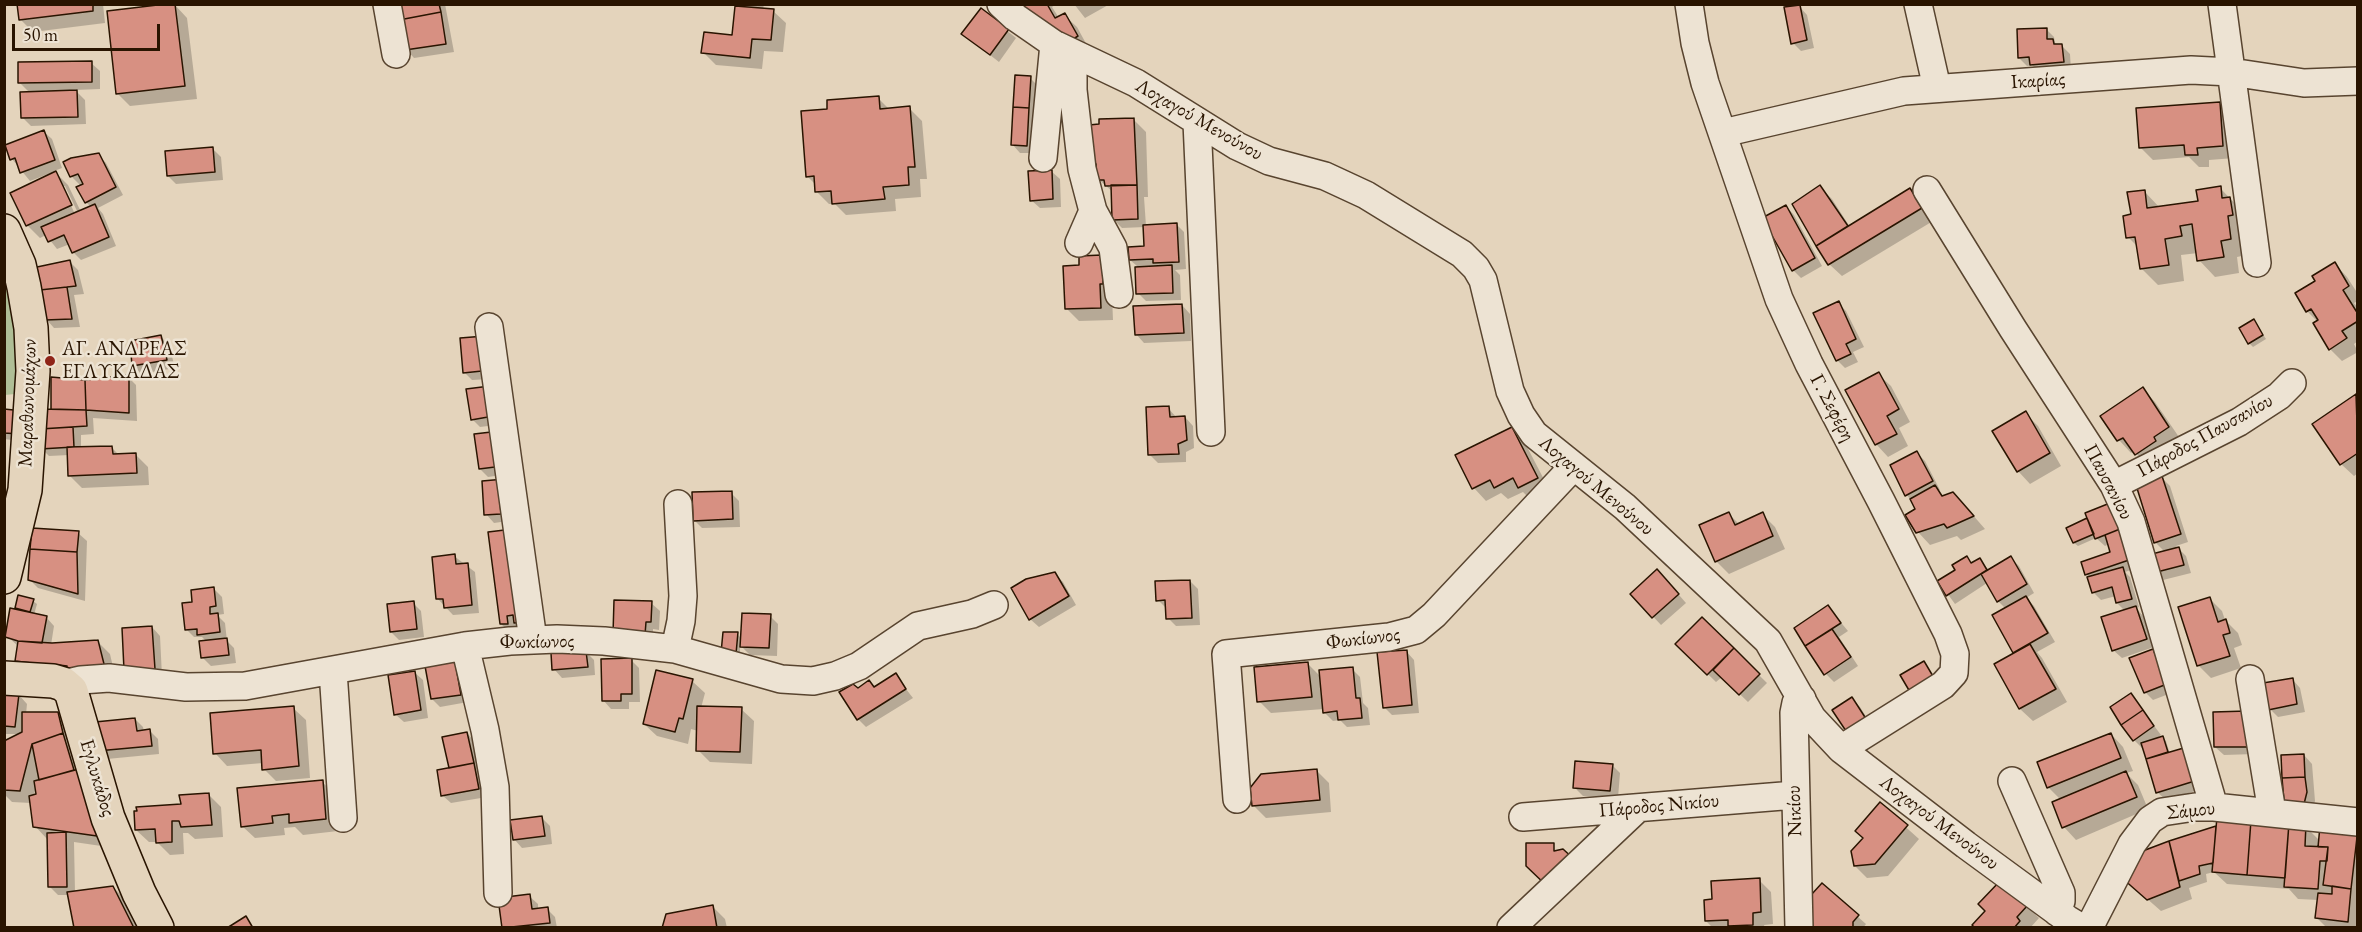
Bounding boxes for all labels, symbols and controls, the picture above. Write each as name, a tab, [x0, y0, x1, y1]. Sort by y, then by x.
scale bar	[15, 12, 164, 50]
text: 50 m	[23, 23, 58, 46]
street label: Ικαρίας	[2010, 67, 2066, 95]
street label: Λοχαγού Μενούνου	[1131, 74, 1267, 166]
street label: Μαραθωνομάχων	[14, 338, 42, 468]
place label: ΑΓ. ΑΝΔΡΕΑΣ ΕΓΛΥΚΑΔΑΣ	[62, 338, 186, 385]
marker: ΑΓ. ΑΝΔΡΕΑΣ ΕΓΛΥΚΑΔΑΣ	[43, 354, 57, 368]
street label: Γ. Σεφέρη	[1804, 370, 1860, 446]
street label: Πάροδος Παυσανίου	[2133, 389, 2277, 483]
street label: Λοχαγού Μενούνου	[1533, 431, 1659, 541]
street label: Παυσανίου	[2078, 440, 2138, 524]
street label: Φωκίωνος	[1325, 623, 1401, 655]
street label: Φωκίωνος	[500, 629, 574, 655]
street label: Εγλυκάδος	[74, 736, 120, 820]
street label: Λοχαγού Μενούνου	[1875, 770, 2003, 876]
street label: Νικίου	[1782, 785, 1808, 837]
street label: Πάροδος Νικίου	[1598, 789, 1720, 823]
street label: Σάμου	[2166, 797, 2216, 825]

